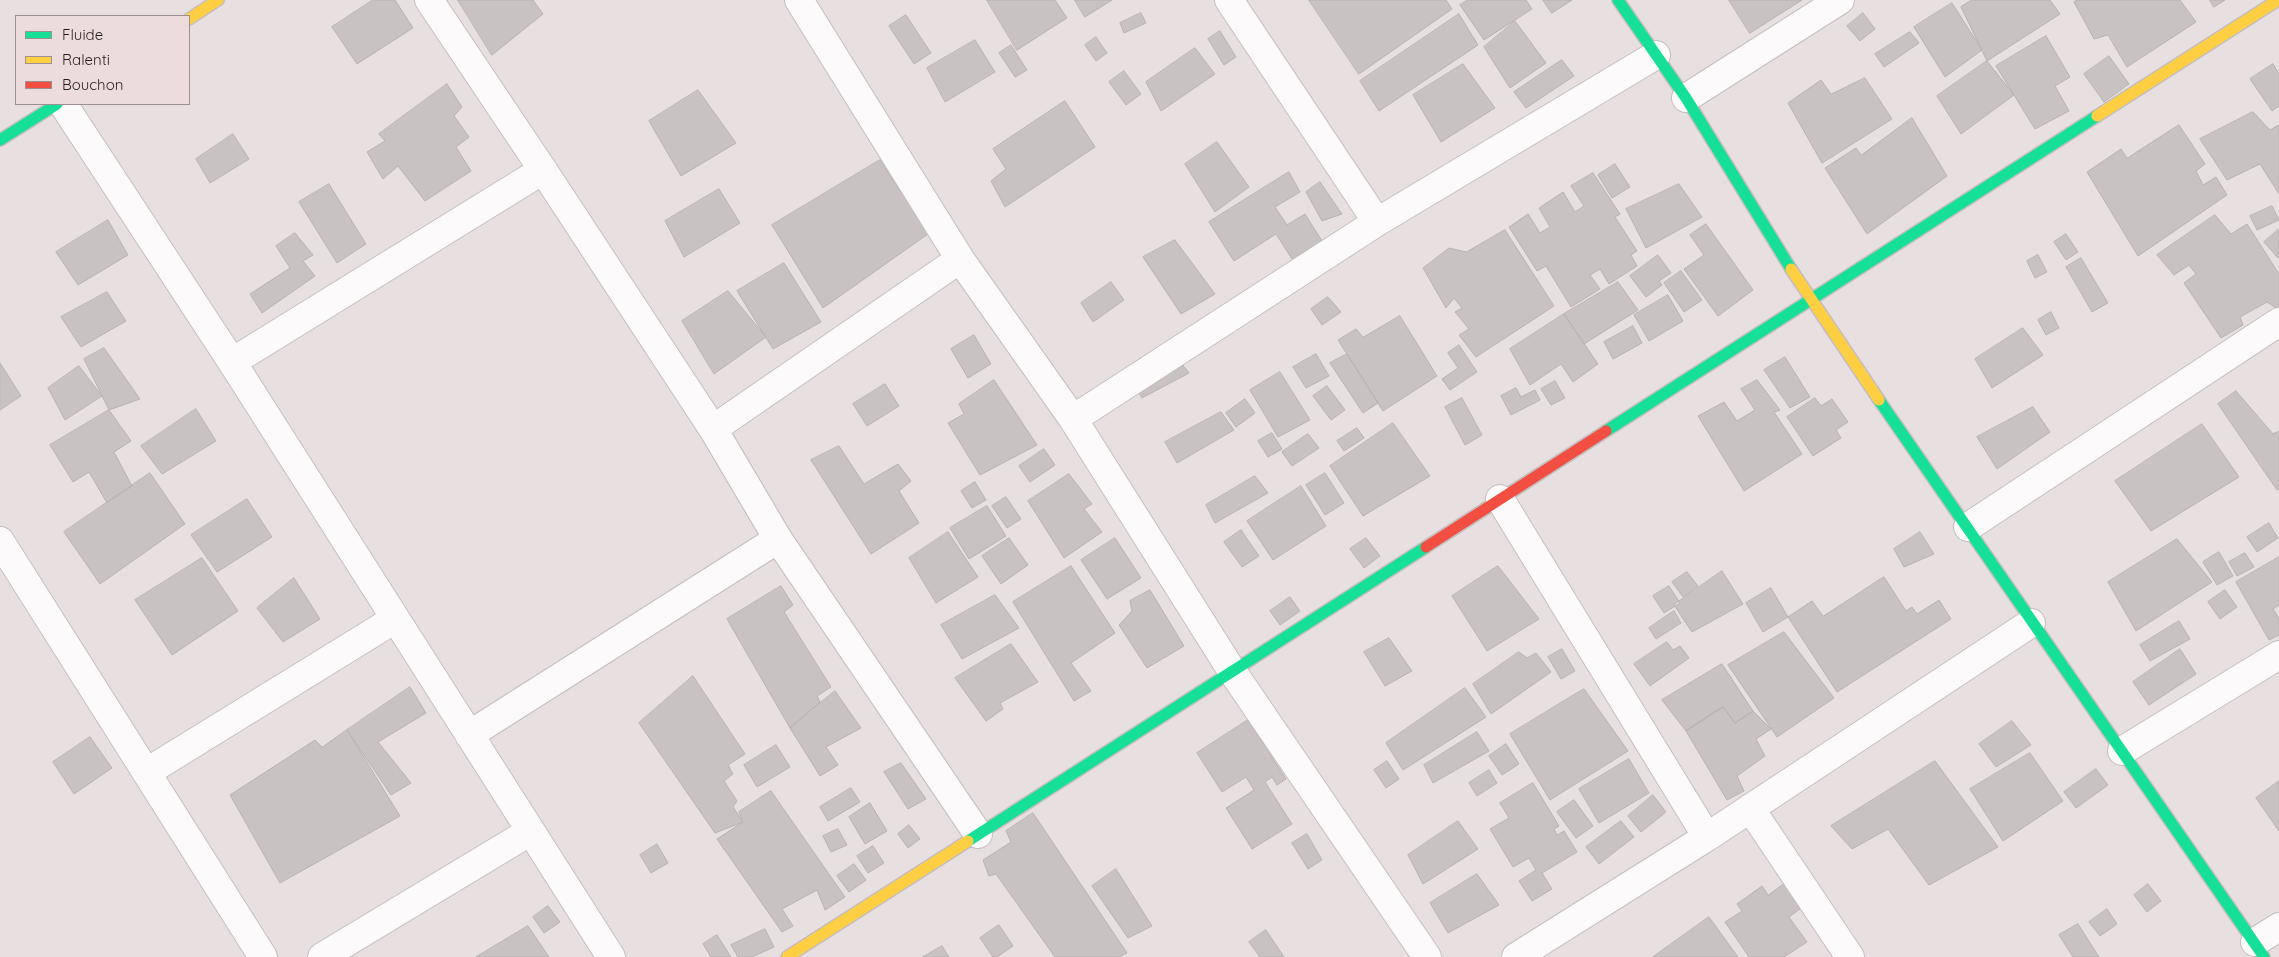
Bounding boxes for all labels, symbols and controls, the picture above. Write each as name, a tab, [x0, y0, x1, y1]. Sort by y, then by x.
legend	[15, 15, 190, 105]
text: Fluide	[62, 25, 103, 44]
text: Ralenti	[62, 50, 110, 69]
text: Bouchon	[62, 75, 123, 94]

